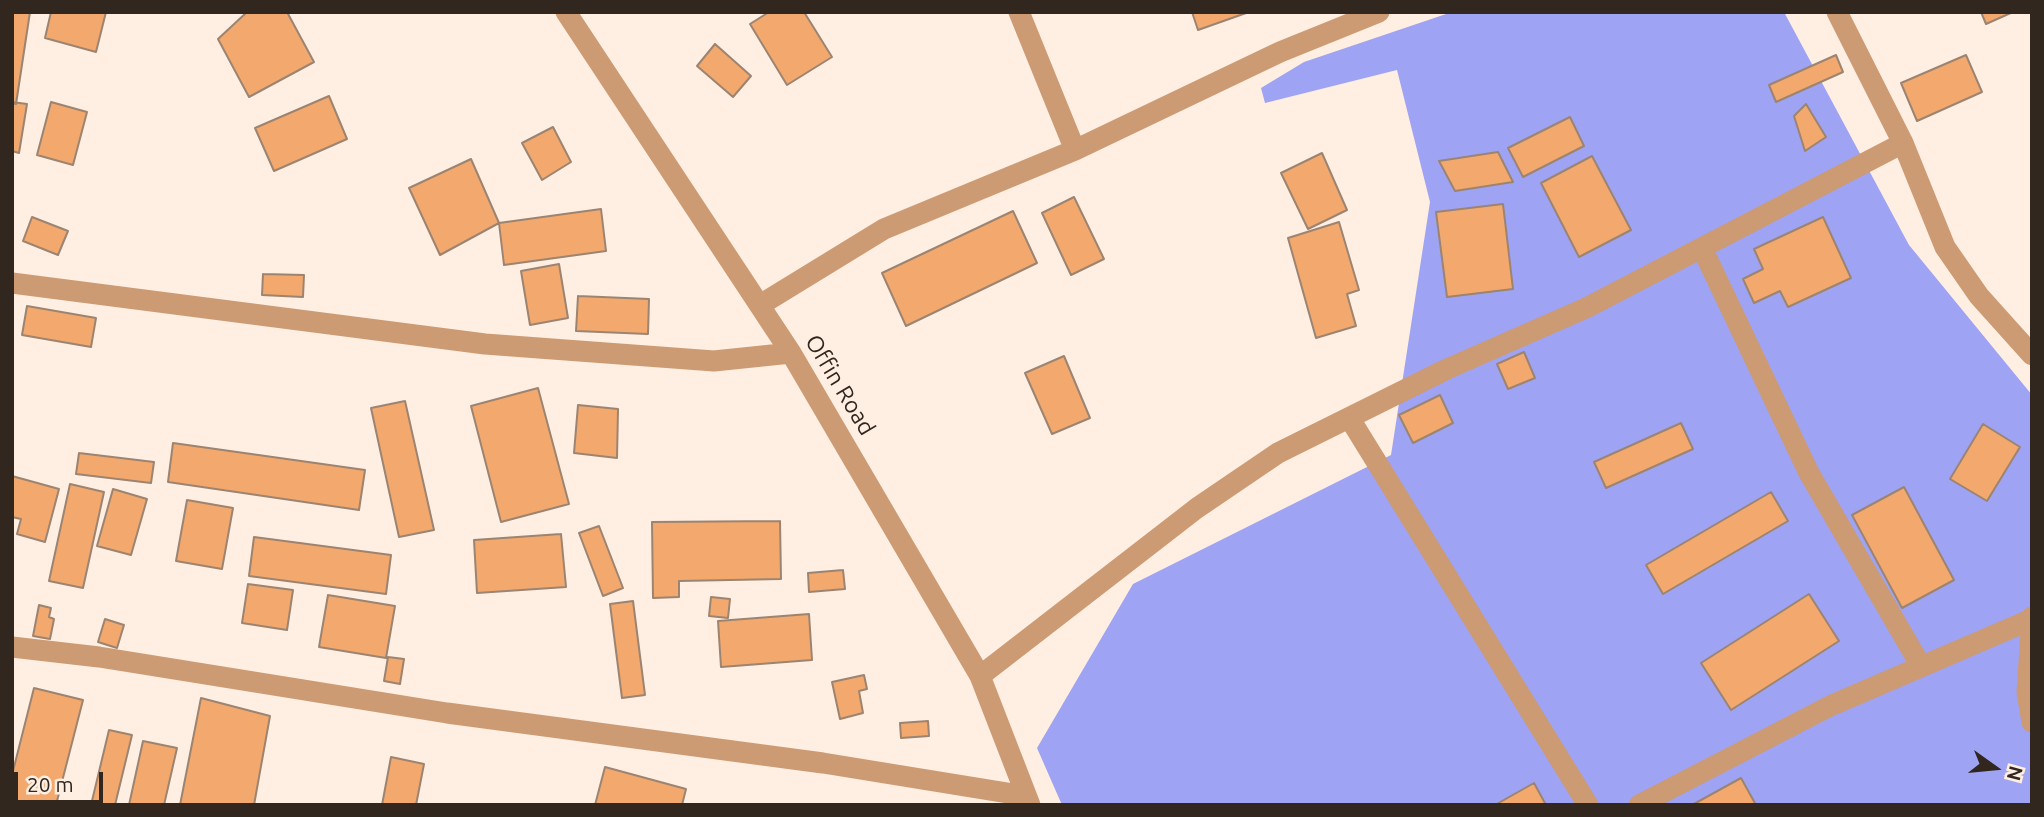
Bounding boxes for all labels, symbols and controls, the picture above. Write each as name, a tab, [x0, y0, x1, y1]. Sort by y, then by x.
street label: Offin Road	[799, 330, 881, 440]
north arrow	[1960, 733, 2030, 803]
scale bar	[18, 758, 107, 802]
text: N	[2003, 764, 2028, 783]
text: 20 m	[27, 772, 74, 796]

